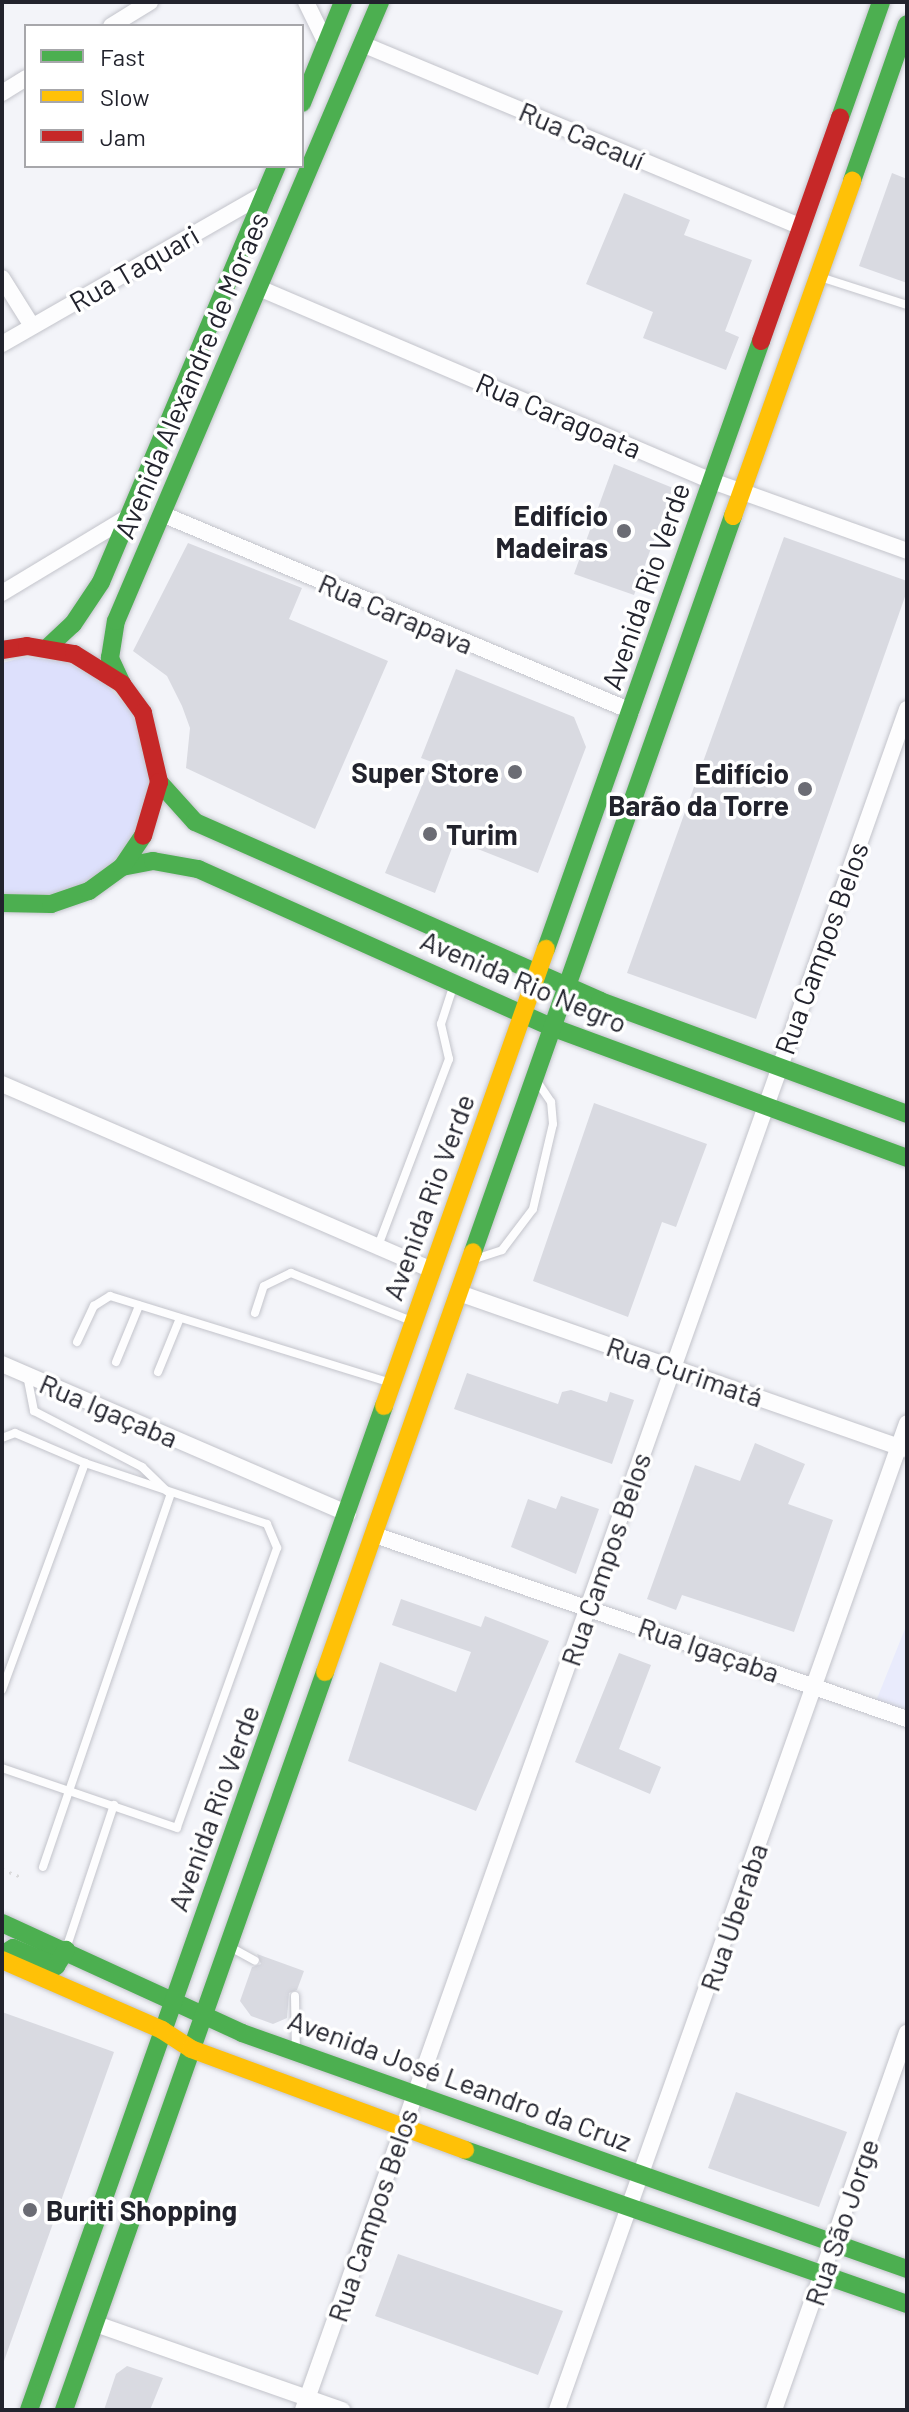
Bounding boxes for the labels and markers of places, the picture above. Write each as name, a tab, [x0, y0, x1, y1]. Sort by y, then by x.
place label: Edifício Madeiras	[496, 498, 608, 564]
marker: Edifício Madeiras	[615, 522, 633, 540]
place label: Super Store	[351, 755, 499, 789]
place label: Edifício Barão da Torre	[608, 756, 789, 822]
marker: Super Store	[506, 763, 524, 781]
marker: Edifício Barão da Torre	[796, 780, 814, 798]
place label: Turim	[446, 817, 518, 851]
marker: Turim	[421, 825, 439, 843]
place label: Buriti Shopping	[46, 2193, 237, 2227]
marker: Buriti Shopping	[21, 2201, 39, 2219]

